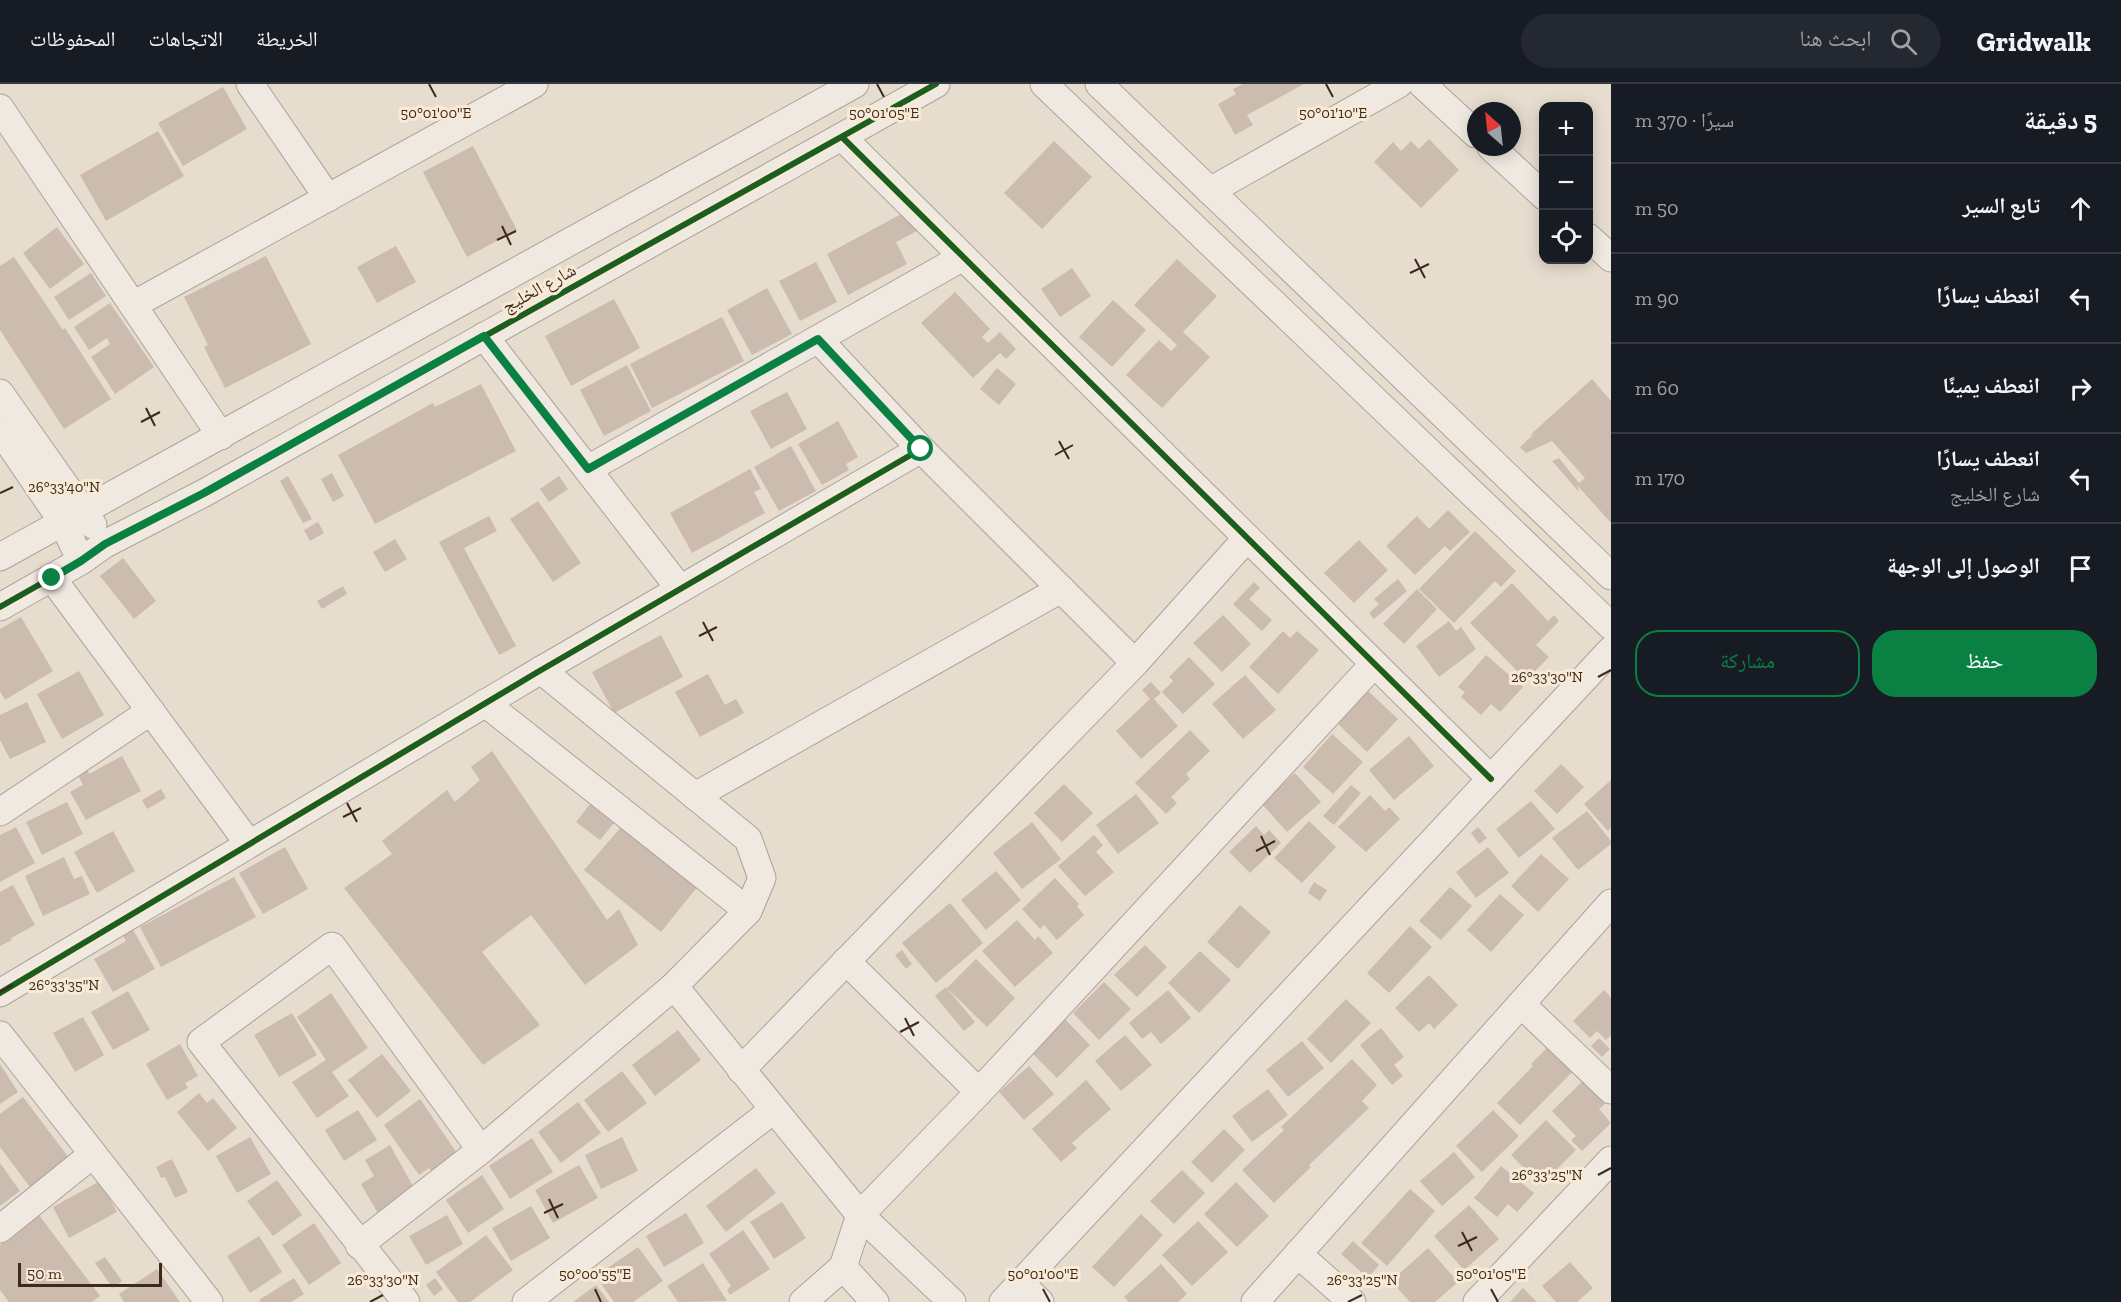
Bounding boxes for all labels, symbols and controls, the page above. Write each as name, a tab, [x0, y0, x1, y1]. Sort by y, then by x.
search box	[1521, 14, 1941, 68]
text: ابحث هنا	[1800, 25, 1872, 52]
icon: search	[1887, 25, 1920, 58]
text: Gridwalk	[1977, 25, 2091, 58]
text: المحفوظات	[30, 26, 115, 51]
text: الاتجاهات	[148, 26, 223, 51]
text: الخريطة	[256, 26, 318, 51]
north arrow	[1467, 102, 1521, 156]
map controls	[1539, 102, 1593, 264]
button: +	[1539, 102, 1593, 156]
text: 50°01'00"E	[401, 104, 472, 122]
text: 50°01'05"E	[849, 104, 919, 122]
text: 50°01'10"E	[1299, 104, 1367, 122]
text: 5 دقيقة	[2024, 104, 2097, 136]
text: سيرًا · 370 m	[1635, 108, 1734, 132]
button: −	[1539, 156, 1593, 210]
text: تابع السير	[1962, 192, 2040, 219]
icon: ahead	[2064, 192, 2097, 225]
text: 50 m	[1635, 196, 1679, 220]
button: locate	[1539, 210, 1593, 264]
street label: شارع الخليج	[498, 259, 580, 318]
text: انعطف يسارًا	[1936, 282, 2040, 309]
icon: left	[2064, 282, 2097, 315]
text: 90 m	[1635, 286, 1679, 310]
text: انعطف يمينًا	[1943, 372, 2040, 399]
icon: right	[2064, 372, 2097, 405]
text: 60 m	[1635, 376, 1679, 400]
route start	[907, 435, 933, 461]
text: انعطف يسارًا	[1936, 445, 2040, 472]
icon: left	[2064, 462, 2097, 495]
text: 170 m	[1635, 466, 1685, 490]
text: 26°33'40"N	[28, 478, 100, 496]
text: شارع الخليج	[1950, 482, 2040, 506]
text: الوصول إلى الوجهة	[1887, 552, 2040, 579]
icon: arrive	[2064, 552, 2097, 585]
route end	[38, 564, 64, 590]
button: مشاركة	[1635, 630, 1860, 697]
button: حفظ	[1872, 630, 2097, 697]
text: 26°33'30"N	[1511, 668, 1583, 686]
text: 26°33'35"N	[29, 976, 99, 994]
text: 26°33'25"N	[1511, 1166, 1583, 1184]
scale bar	[18, 1260, 162, 1288]
text: 50 m	[27, 1264, 62, 1283]
text: 50°00'55"E	[559, 1265, 631, 1283]
text: 50°01'00"E	[1008, 1265, 1079, 1283]
text: 50°01'05"E	[1456, 1265, 1526, 1283]
text: 26°33'30"N	[347, 1271, 419, 1289]
text: 26°33'25"N	[1326, 1271, 1398, 1289]

